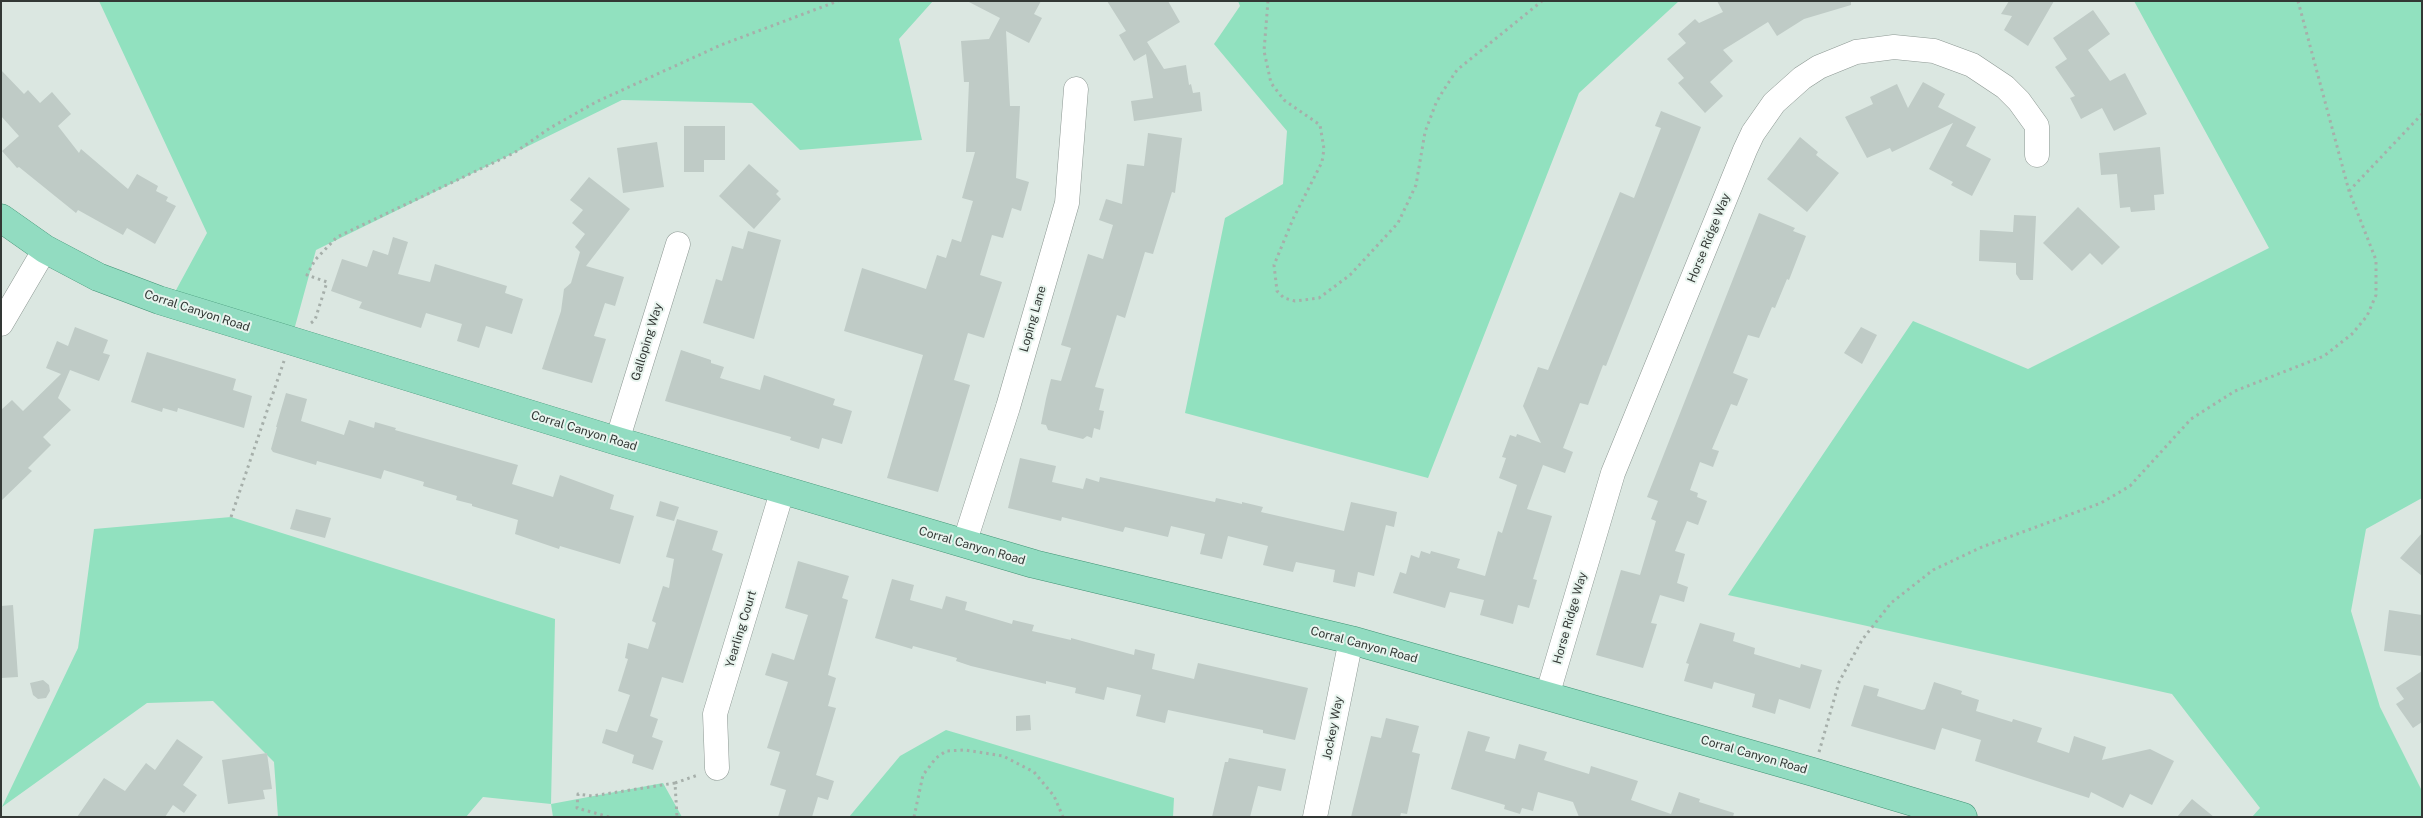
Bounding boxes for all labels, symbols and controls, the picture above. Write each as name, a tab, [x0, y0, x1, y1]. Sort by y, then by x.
street label: Horse Ridge Way	[1684, 191, 1734, 285]
street label: Loping Lane	[1017, 284, 1049, 354]
street label: Corral Canyon Road	[142, 287, 252, 335]
street label: Galloping Way	[628, 302, 666, 382]
street label: Corral Canyon Road	[529, 408, 639, 454]
street label: Corral Canyon Road	[917, 524, 1027, 568]
street label: Horse Ridge Way	[1550, 570, 1590, 666]
street label: Yearling Court	[722, 589, 760, 669]
street label: Corral Canyon Road	[1309, 624, 1419, 666]
street label: Jockey Way	[1320, 695, 1346, 761]
street label: Corral Canyon Road	[1699, 733, 1809, 777]

